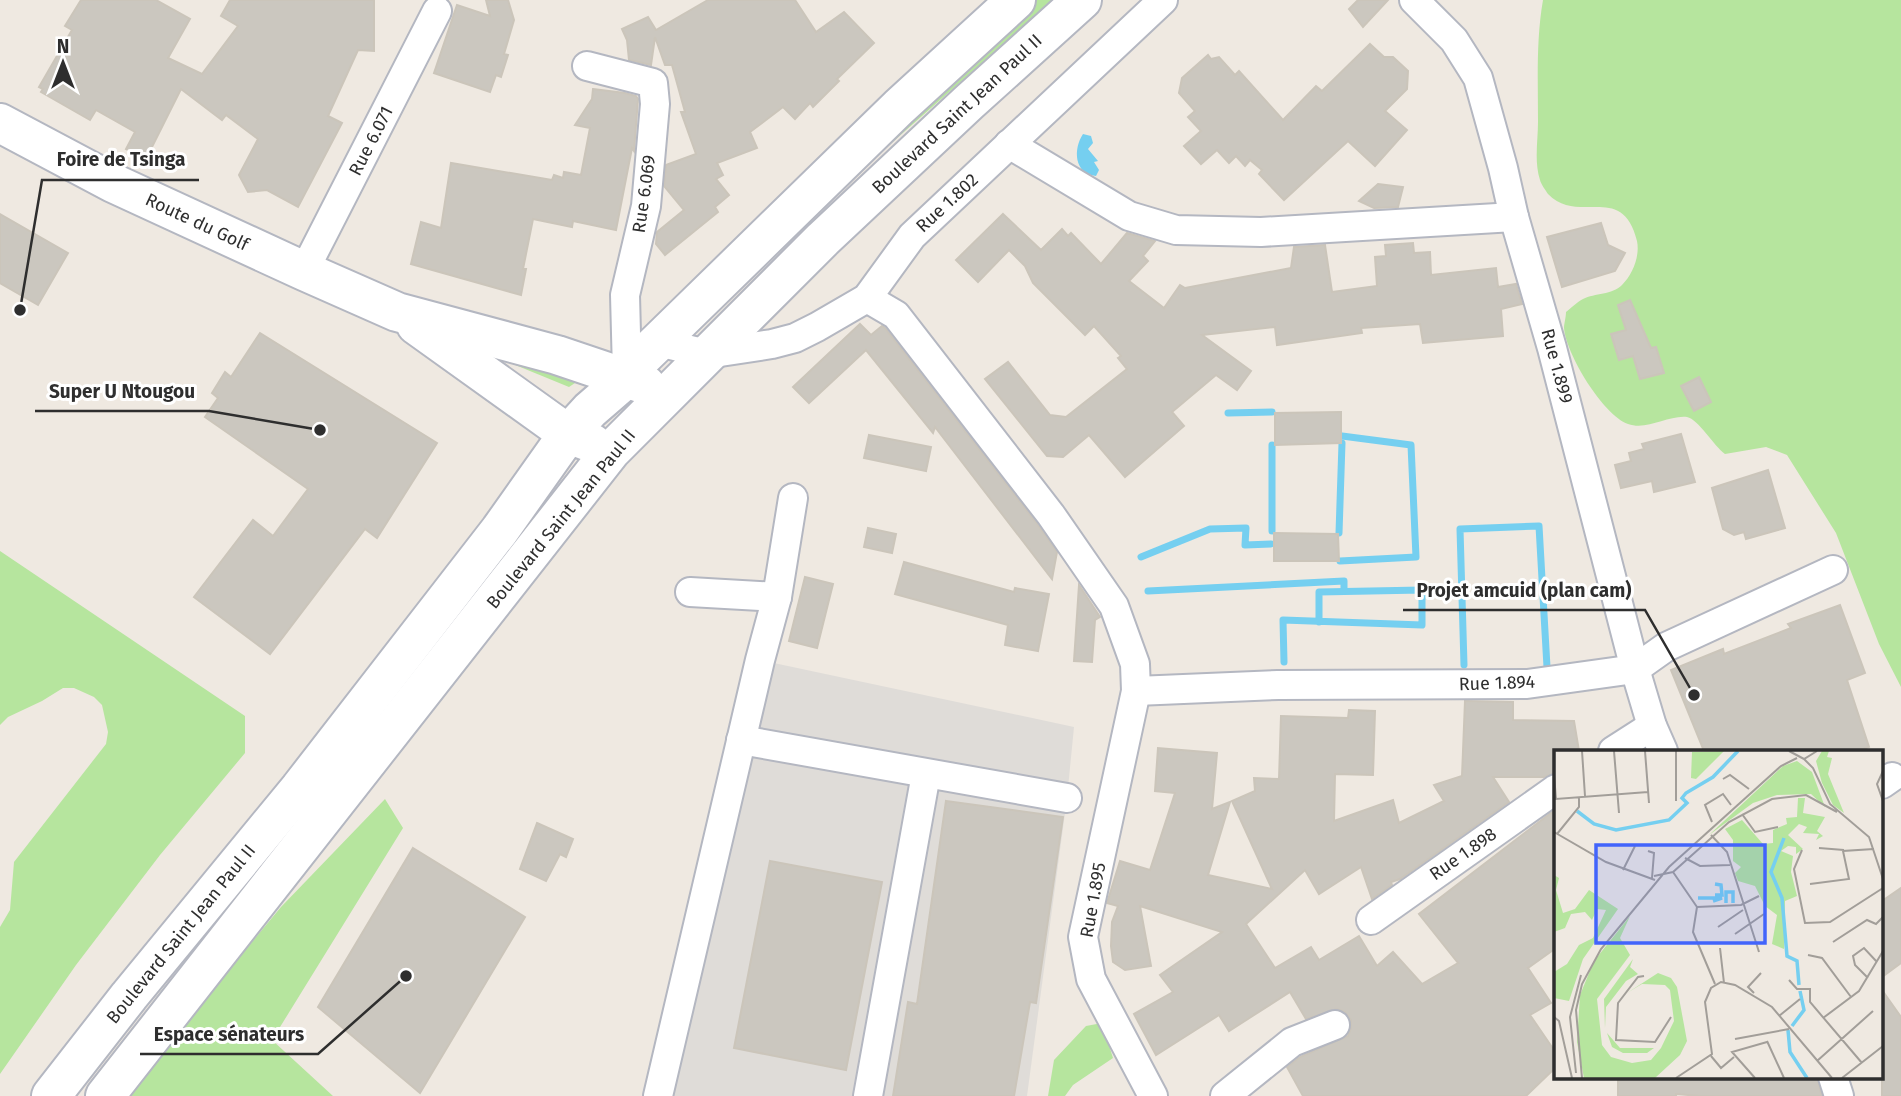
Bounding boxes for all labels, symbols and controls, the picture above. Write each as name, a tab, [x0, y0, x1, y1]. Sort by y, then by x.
north arrow	[28, 28, 98, 98]
street label: Boulevard Saint Jean Paul II	[867, 29, 1047, 199]
text: N	[57, 35, 69, 58]
street label: Rue 6.071	[344, 103, 398, 179]
callout: Foire de Tsinga	[42, 140, 199, 180]
text: Foire de Tsinga	[57, 148, 185, 171]
street label: Rue 6.069	[628, 154, 660, 234]
street label: Rue 1.802	[911, 169, 983, 237]
street label: Route du Golf	[142, 188, 254, 256]
street label: Rue 1.899	[1536, 326, 1578, 406]
callout: Super U Ntougou	[35, 371, 209, 411]
text: Super U Ntougou	[49, 380, 195, 403]
street label: Boulevard Saint Jean Paul II	[482, 425, 640, 613]
callout: Projet amcuid (plan cam)	[1403, 570, 1645, 610]
text: Projet amcuid (plan cam)	[1417, 579, 1631, 602]
street label: Rue 1.894	[1458, 671, 1536, 695]
inset map	[1554, 750, 1884, 1078]
street label: Rue 1.898	[1425, 823, 1501, 885]
street label: Boulevard Saint Jean Paul II	[102, 840, 260, 1028]
street label: Rue 1.895	[1076, 861, 1110, 939]
callout: Espace sénateurs	[140, 1014, 318, 1054]
text: Espace sénateurs	[154, 1023, 304, 1046]

